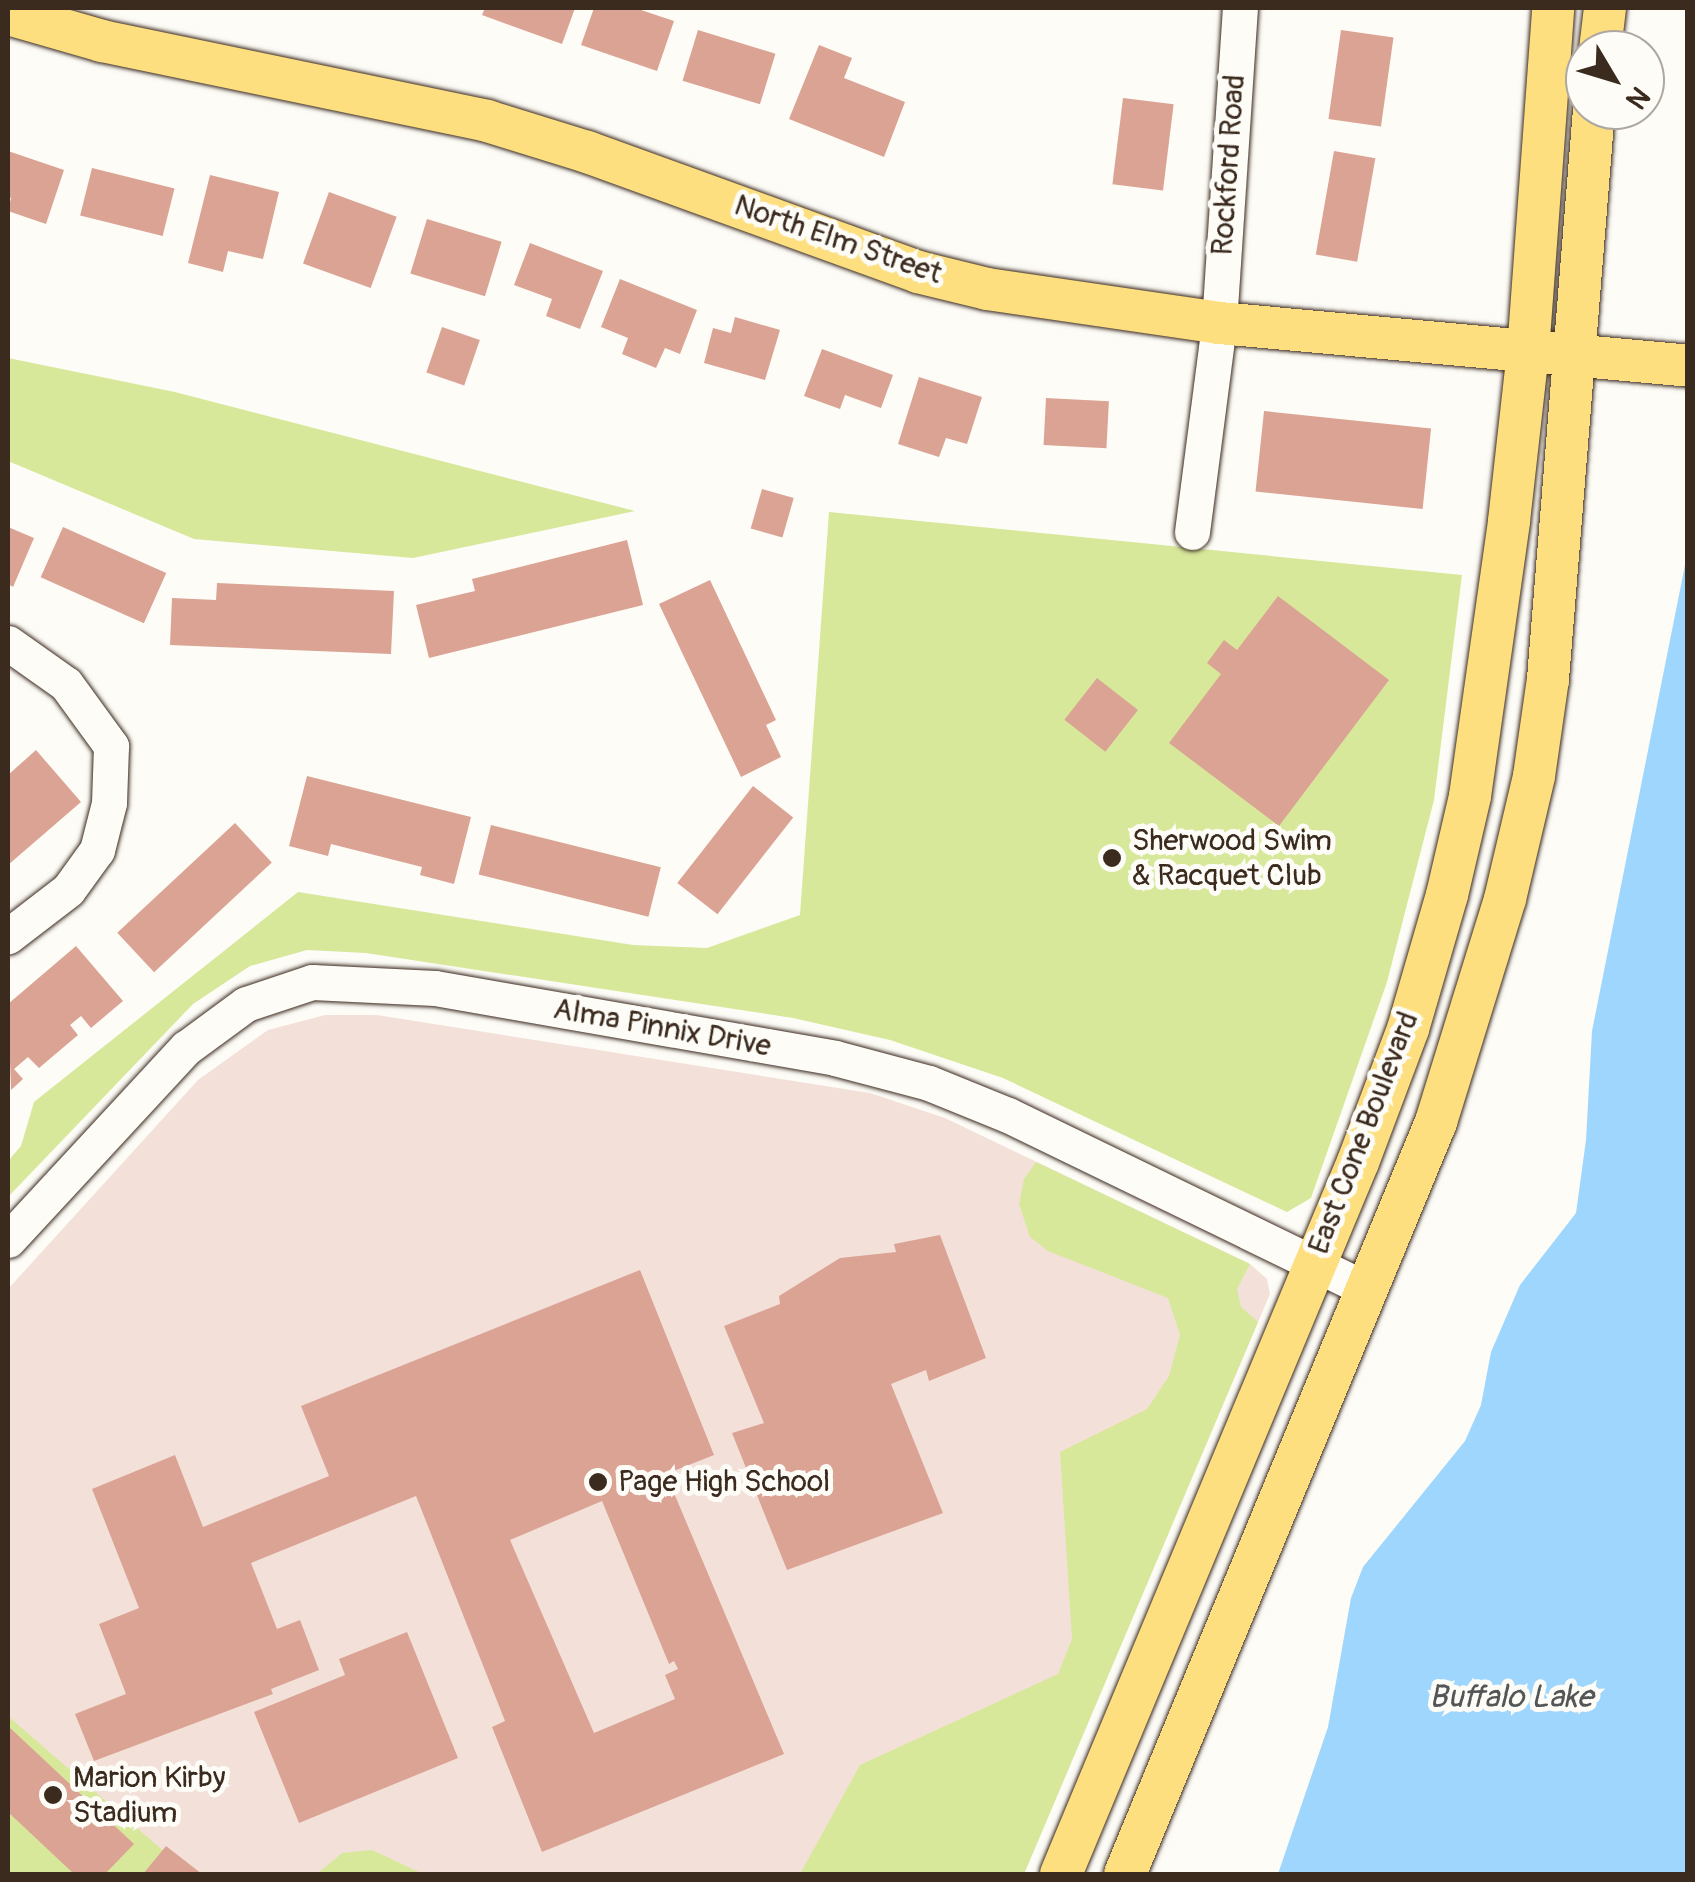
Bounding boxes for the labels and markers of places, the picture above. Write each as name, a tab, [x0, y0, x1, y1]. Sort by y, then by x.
place label: Sherwood Swim & Racquet Club	[1132, 823, 1332, 894]
marker: Sherwood Swim & Racquet Club	[1101, 847, 1123, 869]
place label: Page High School	[618, 1464, 830, 1500]
marker: Page High School	[587, 1471, 609, 1493]
place label: Marion Kirby Stadium	[73, 1760, 226, 1830]
marker: Marion Kirby Stadium	[42, 1784, 64, 1806]

